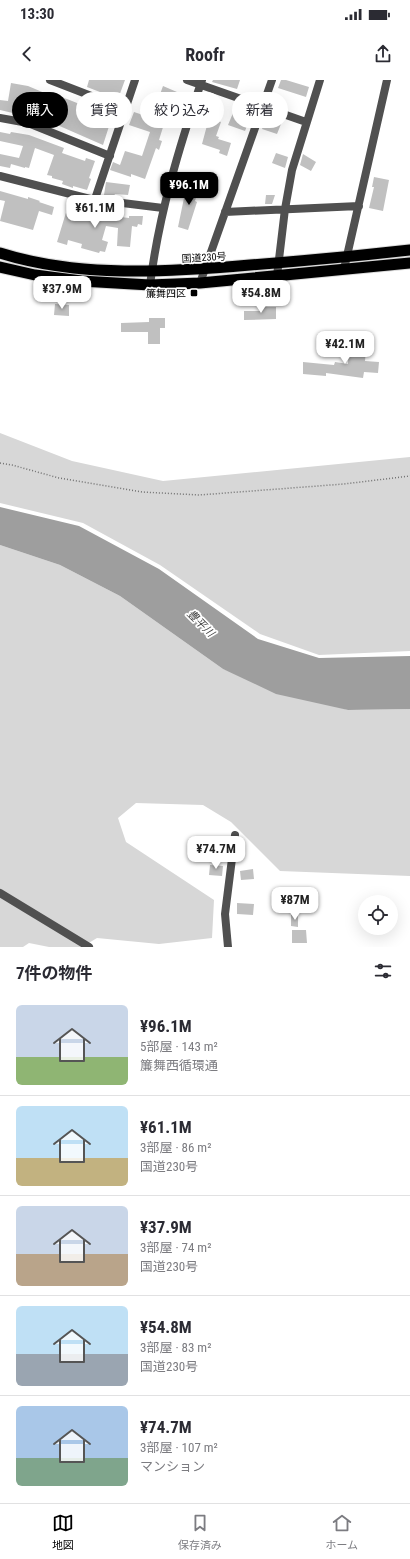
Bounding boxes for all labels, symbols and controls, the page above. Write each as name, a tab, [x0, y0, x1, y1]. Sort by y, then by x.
text: 13:30	[20, 5, 54, 23]
icon: back	[16, 43, 38, 65]
icon: share	[372, 43, 394, 65]
text: Roofr	[185, 44, 225, 65]
chip: 購入	[12, 92, 68, 128]
chip: 賃貸	[76, 92, 132, 128]
chip: 絞り込み	[140, 92, 224, 128]
chip: 新着	[232, 92, 288, 128]
pin: ¥96.1M	[156, 172, 222, 206]
text: ¥96.1M	[169, 177, 209, 192]
pin: ¥61.1M	[62, 195, 128, 229]
text: ¥61.1M	[75, 200, 115, 215]
street label: 国道230号	[181, 251, 227, 264]
pin: ¥37.9M	[29, 276, 95, 310]
pin: ¥54.8M	[228, 280, 294, 314]
text: ¥37.9M	[42, 281, 82, 296]
text: ¥54.8M	[241, 285, 281, 300]
place label: 簾舞四区	[146, 288, 186, 299]
marker: 簾舞四区	[189, 288, 199, 298]
pin: ¥42.1M	[312, 331, 378, 365]
text: ¥42.1M	[325, 336, 365, 351]
water label: 豊平川	[184, 607, 218, 640]
pin: ¥74.7M	[183, 836, 249, 870]
text: ¥74.7M	[196, 841, 236, 856]
pin: ¥87M	[271, 887, 319, 921]
text: ¥87M	[280, 892, 310, 907]
map controls	[358, 895, 398, 935]
button: locate	[358, 895, 398, 935]
icon: filters	[372, 960, 394, 982]
text: 7件の物件	[16, 963, 93, 983]
text: ¥96.1M	[140, 1016, 192, 1036]
icon: home	[48, 1021, 96, 1069]
text: 5部屋 · 143 m²	[140, 1039, 218, 1054]
text: 簾舞西循環通	[140, 1058, 218, 1073]
text: ¥61.1M	[140, 1117, 192, 1137]
icon: home	[48, 1122, 96, 1170]
text: 3部屋 · 86 m²	[140, 1140, 211, 1155]
text: 国道230号	[140, 1159, 198, 1174]
text: ¥37.9M	[140, 1217, 192, 1237]
icon: home	[48, 1222, 96, 1270]
text: 3部屋 · 74 m²	[140, 1240, 211, 1255]
text: 国道230号	[140, 1259, 198, 1274]
text: ¥54.8M	[140, 1317, 192, 1337]
icon: home	[48, 1322, 96, 1370]
text: 3部屋 · 83 m²	[140, 1340, 211, 1355]
text: 国道230号	[140, 1359, 198, 1374]
text: ¥74.7M	[140, 1417, 192, 1437]
icon: home	[48, 1422, 96, 1470]
text: 3部屋 · 107 m²	[140, 1440, 218, 1455]
text: マンション	[140, 1459, 205, 1474]
tab: 地図	[52, 1512, 74, 1552]
tab: 保存済み	[178, 1512, 222, 1552]
tab: ホーム	[325, 1512, 358, 1552]

